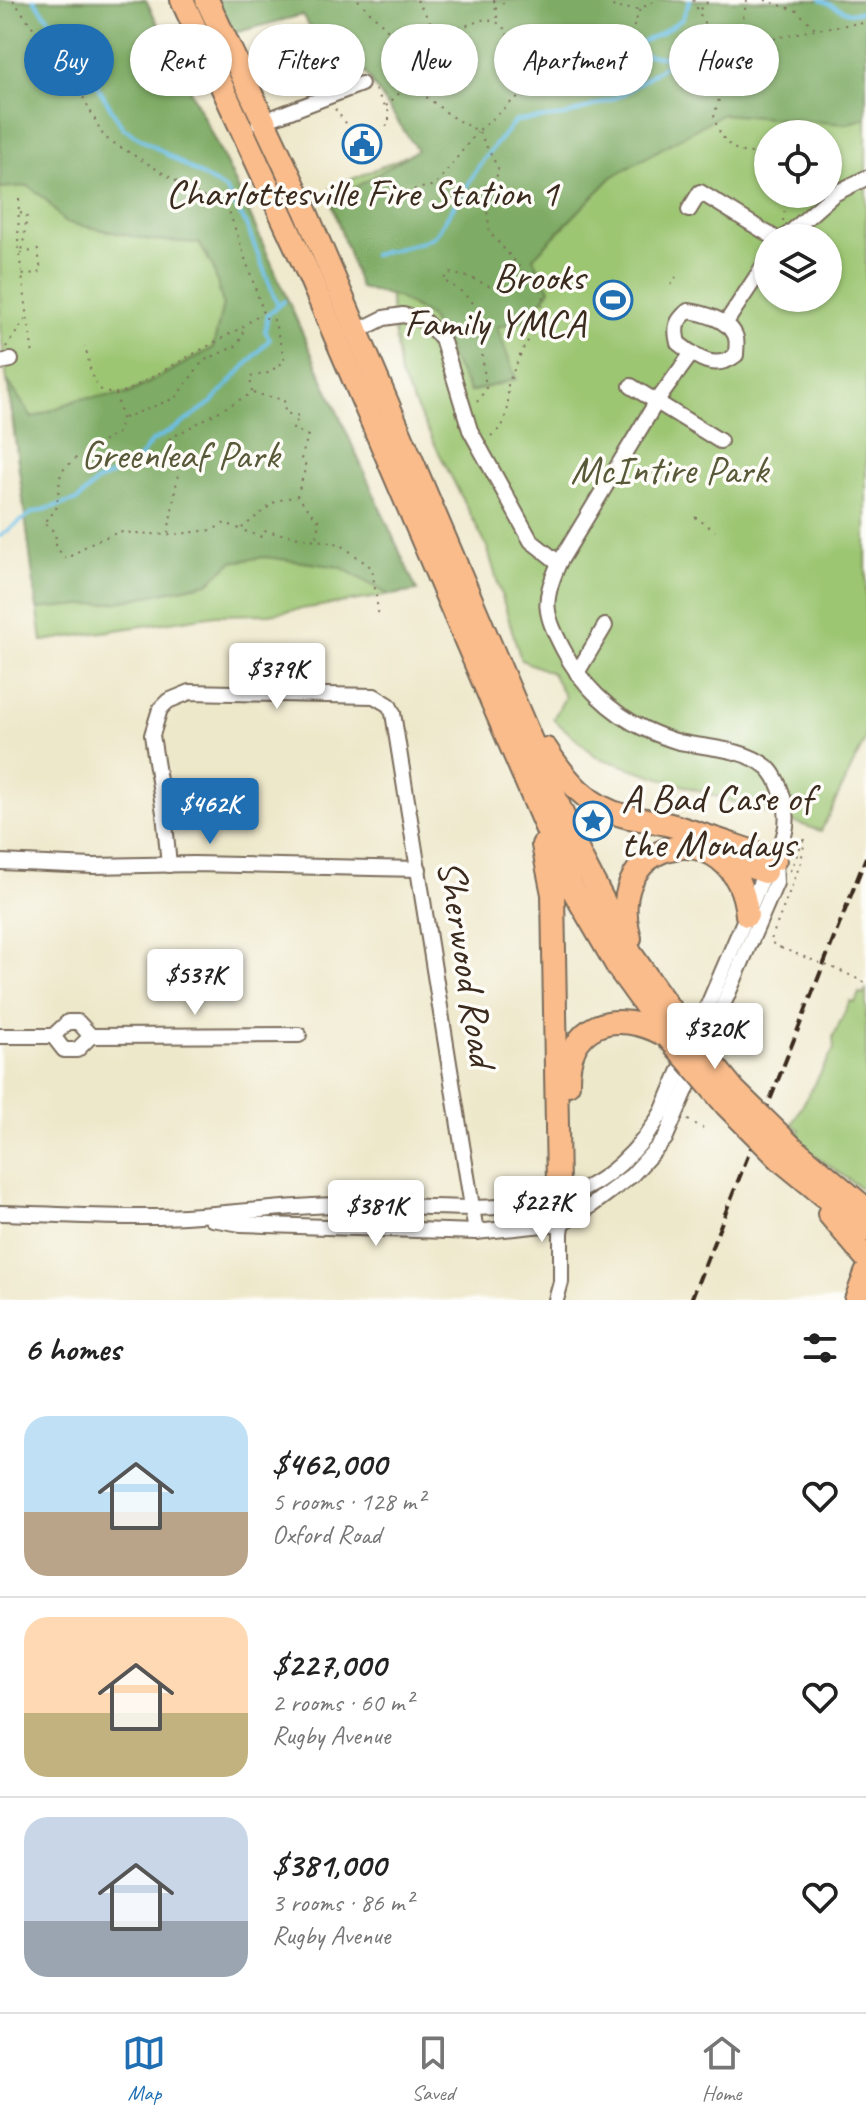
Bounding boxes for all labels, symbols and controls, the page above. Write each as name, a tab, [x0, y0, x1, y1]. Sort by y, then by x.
chip: Buy	[24, 24, 114, 96]
chip: Rent	[130, 24, 232, 96]
chip: Filters	[248, 24, 365, 96]
chip: New	[381, 24, 478, 96]
chip: Apartment	[494, 24, 653, 96]
chip: House	[669, 24, 779, 96]
map controls	[754, 120, 842, 312]
button: locate	[754, 120, 842, 208]
public building icon: Charlottesville Fire Station 1	[341, 123, 383, 165]
place label: Charlottesville Fire Station 1	[166, 168, 560, 218]
button: layers	[754, 224, 842, 312]
place label: Brooks Family YMCA	[404, 252, 588, 348]
sports icon: Brooks Family YMCA	[592, 279, 634, 321]
park label: Greenleaf Park	[81, 430, 281, 480]
park label: McIntire Park	[570, 445, 770, 495]
pin: $379K	[221, 643, 333, 711]
text: $379K	[247, 652, 307, 685]
place label: A Bad Case of the Mondays	[621, 773, 821, 869]
pin: $462K	[154, 778, 266, 846]
text: $462K	[180, 787, 240, 820]
place icon: A Bad Case of the Mondays	[572, 800, 614, 842]
street label: Sherwood Road	[426, 857, 509, 1076]
pin: $537K	[139, 949, 251, 1017]
text: $537K	[165, 958, 225, 991]
pin: $320K	[659, 1003, 771, 1071]
text: $320K	[685, 1012, 745, 1045]
pin: $227K	[486, 1176, 598, 1244]
pin: $381K	[320, 1180, 432, 1248]
text: $227K	[512, 1185, 572, 1218]
text: $381K	[346, 1189, 406, 1222]
icon: filters	[798, 1326, 842, 1370]
text: 6 homes	[24, 1327, 121, 1370]
text: $462,000	[272, 1442, 387, 1485]
icon: home	[88, 1448, 184, 1544]
icon: heart	[798, 1474, 842, 1518]
text: 5 rooms · 128 m²	[272, 1485, 424, 1518]
text: Oxford Road	[272, 1518, 381, 1551]
text: $227,000	[272, 1643, 386, 1686]
icon: home	[88, 1649, 184, 1745]
icon: heart	[798, 1675, 842, 1719]
text: 2 rooms · 60 m²	[272, 1686, 413, 1719]
text: Rugby Avenue	[272, 1719, 390, 1752]
text: $381,000	[272, 1843, 386, 1886]
icon: home	[88, 1849, 184, 1945]
icon: heart	[798, 1875, 842, 1919]
text: 3 rooms · 86 m²	[272, 1886, 413, 1919]
text: Rugby Avenue	[272, 1919, 390, 1952]
tab: Map	[122, 2031, 166, 2107]
tab: Saved	[411, 2031, 455, 2107]
tab: Home	[700, 2031, 744, 2107]

